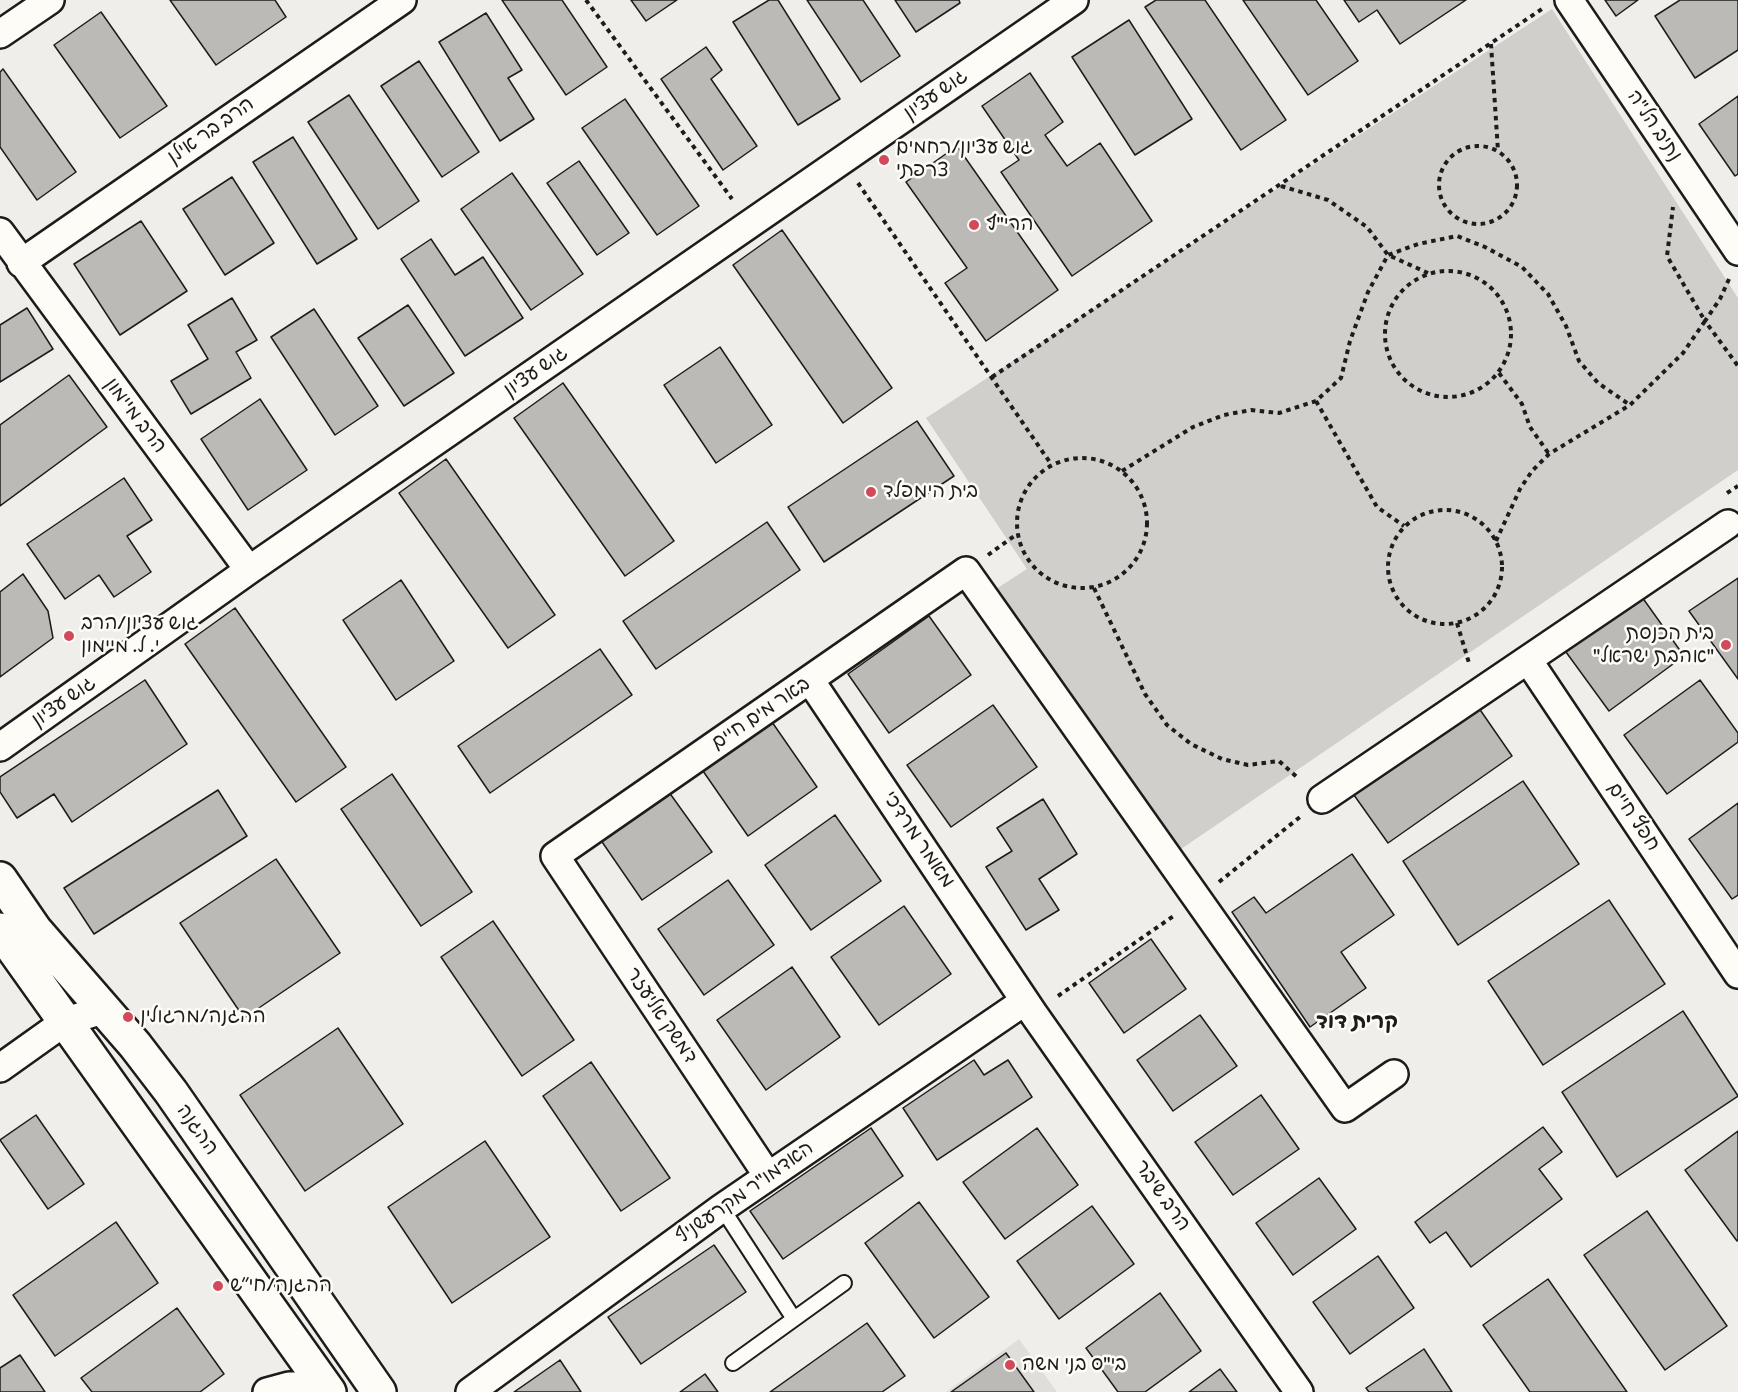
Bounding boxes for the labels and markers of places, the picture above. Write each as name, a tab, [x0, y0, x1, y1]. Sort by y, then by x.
place label: גוש עציון/רחמים צרפתי	[896, 136, 1033, 183]
marker: גוש עציון/רחמים צרפתי	[877, 153, 891, 167]
place label: הרי"ף	[986, 213, 1033, 237]
marker: הרי"ף	[967, 218, 981, 232]
place label: בית הימפלד	[883, 480, 978, 504]
marker: בית הימפלד	[864, 485, 878, 499]
place label: גוש עציון/הרב י. ל. מיימון	[81, 612, 199, 659]
place label: בית הכנסת "אהבת ישראל"	[1593, 622, 1714, 669]
marker: גוש עציון/הרב י. ל. מיימון	[62, 629, 76, 643]
marker: בית הכנסת "אהבת ישראל"	[1719, 638, 1733, 652]
place label: ההגנה/מרגולין	[140, 1005, 266, 1029]
marker: ההגנה/מרגולין	[121, 1010, 135, 1024]
place label: ההגנה/חי״ש	[230, 1274, 332, 1298]
marker: ההגנה/חי״ש	[211, 1279, 225, 1293]
place label: בי"ס בני משה	[1022, 1353, 1127, 1377]
marker: בי"ס בני משה	[1003, 1358, 1017, 1372]

